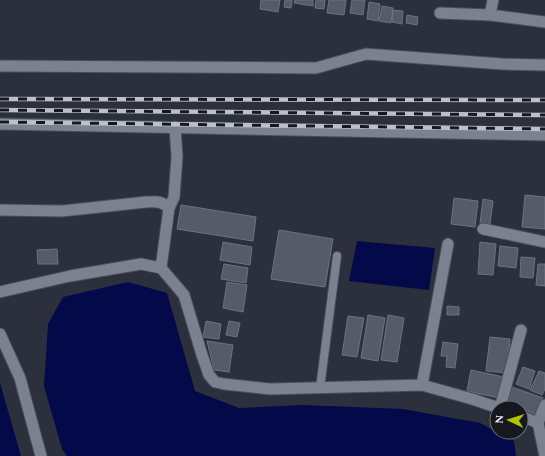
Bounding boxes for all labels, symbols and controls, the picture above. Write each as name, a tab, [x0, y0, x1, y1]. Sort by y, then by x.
north arrow	[489, 400, 529, 440]
text: N	[491, 414, 508, 424]

